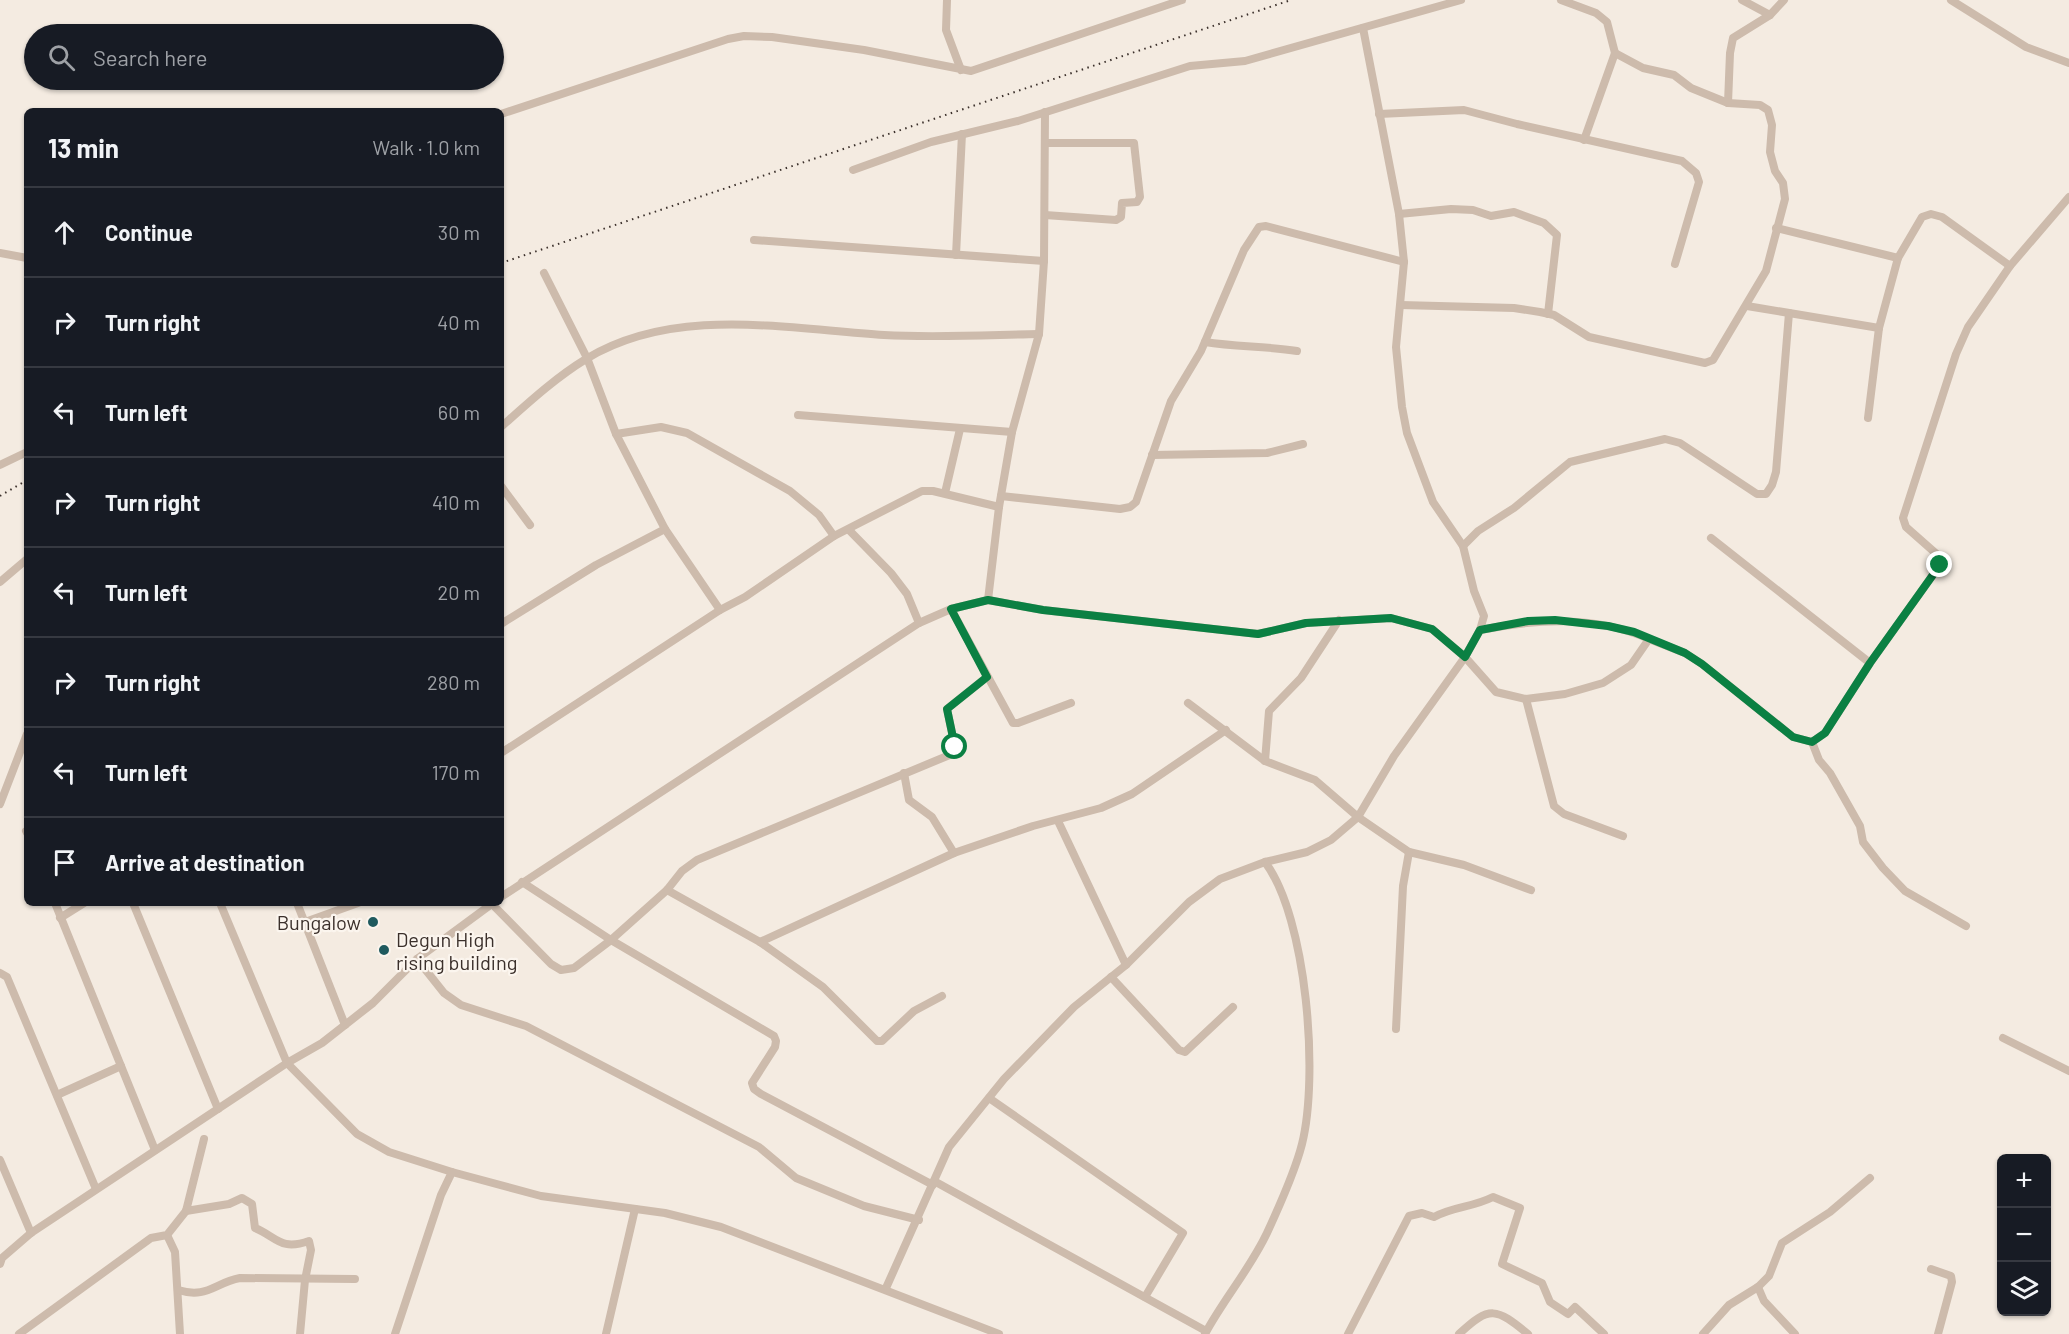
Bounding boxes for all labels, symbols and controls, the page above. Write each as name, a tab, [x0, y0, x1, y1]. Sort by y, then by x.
search box	[24, 24, 504, 90]
icon: search	[45, 41, 78, 74]
text: Search here	[93, 44, 207, 70]
text: 13 min	[48, 132, 119, 163]
text: Walk · 1.0 km	[373, 135, 480, 159]
icon: ahead	[48, 216, 81, 249]
text: Continue	[105, 219, 193, 245]
text: 30 m	[438, 220, 480, 244]
icon: right	[48, 306, 81, 339]
text: Turn right	[105, 309, 200, 335]
text: 40 m	[437, 310, 480, 334]
icon: left	[48, 396, 81, 429]
text: Turn left	[105, 399, 188, 425]
text: 60 m	[438, 400, 480, 424]
icon: right	[48, 486, 81, 519]
text: Turn right	[105, 489, 200, 515]
text: 410 m	[432, 490, 480, 514]
route end	[1926, 551, 1952, 577]
icon: left	[48, 576, 81, 609]
text: Turn left	[105, 579, 188, 605]
text: 20 m	[437, 580, 480, 604]
icon: right	[48, 666, 81, 699]
text: Turn right	[105, 669, 200, 695]
text: 280 m	[427, 670, 480, 694]
route start	[941, 733, 967, 759]
icon: left	[48, 756, 81, 789]
text: Turn left	[105, 759, 188, 785]
text: 170 m	[432, 760, 480, 784]
icon: arrive	[48, 846, 81, 879]
text: Arrive at destination	[105, 849, 304, 875]
place label: Bungalow	[277, 910, 361, 934]
marker: Bungalow	[366, 915, 380, 929]
place label: Degun High rising building	[396, 927, 517, 974]
marker: Degun High rising building	[377, 943, 391, 957]
map controls	[1997, 1154, 2051, 1316]
button: +	[1997, 1154, 2051, 1208]
button: −	[1997, 1208, 2051, 1262]
button: layers	[1997, 1262, 2051, 1316]

